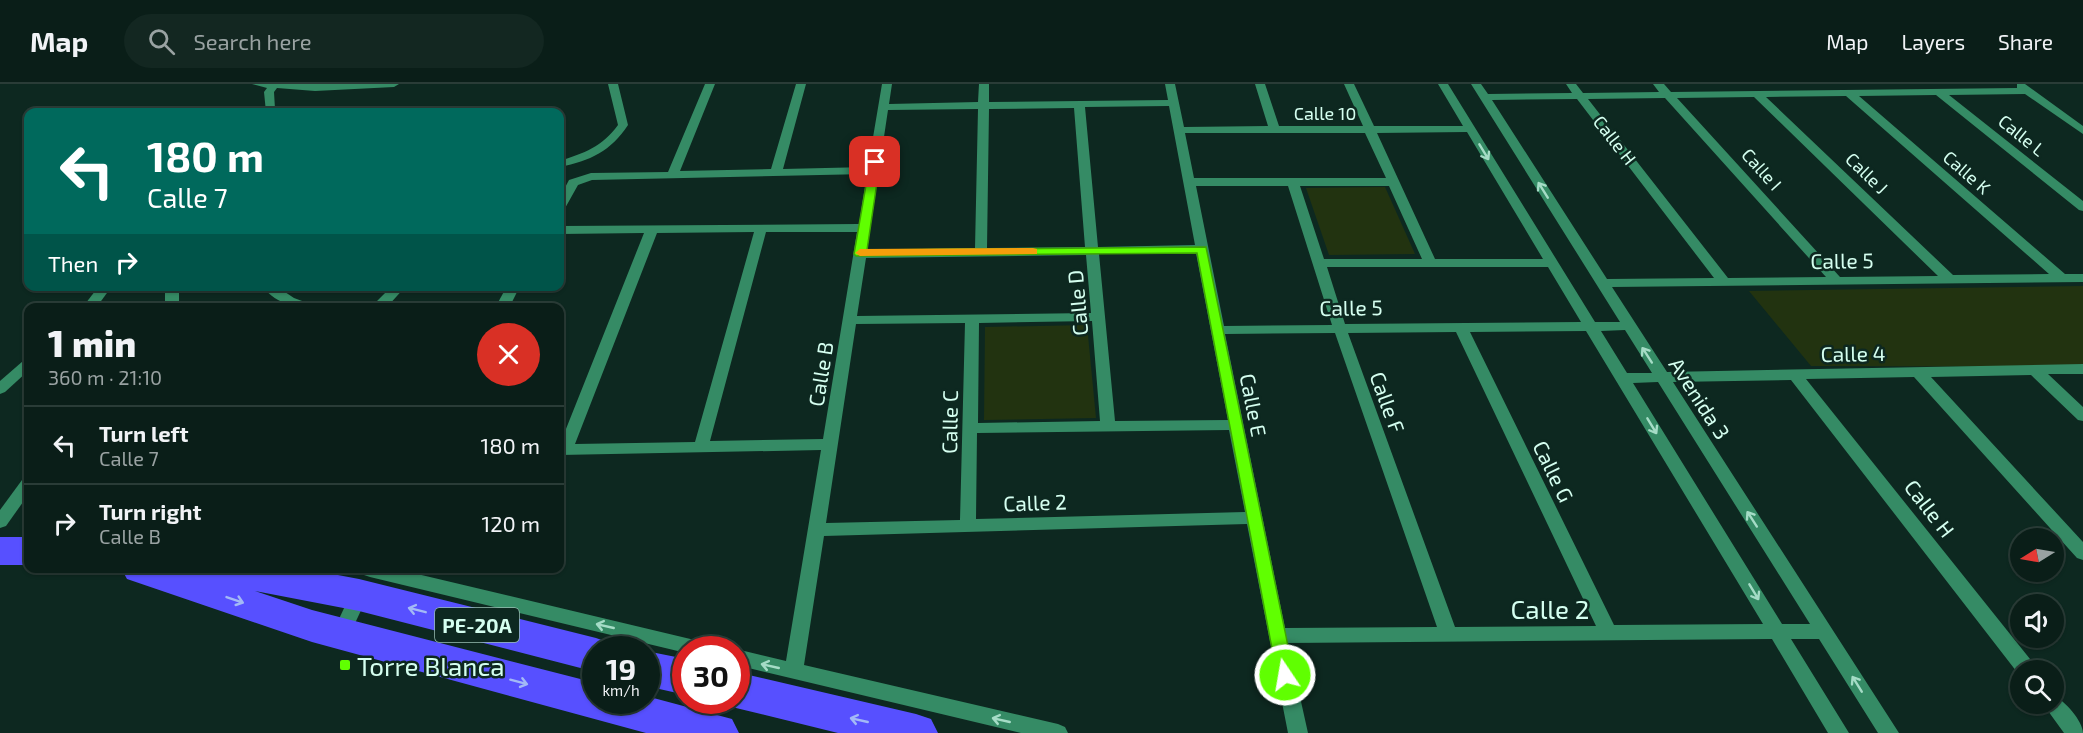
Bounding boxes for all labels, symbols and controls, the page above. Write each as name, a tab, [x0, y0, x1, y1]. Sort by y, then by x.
search box	[124, 14, 544, 68]
text: Map	[30, 24, 88, 58]
icon: search	[145, 25, 178, 58]
text: Search here	[193, 28, 312, 54]
text: Map	[1826, 29, 1868, 54]
text: Layers	[1901, 29, 1965, 54]
text: Share	[1998, 29, 2053, 54]
street label: Calle 10	[1294, 102, 1356, 124]
street label: Calle L	[1994, 110, 2050, 160]
street label: Calle H	[1589, 111, 1641, 169]
text: 180 m	[147, 130, 264, 180]
icon: left	[48, 132, 126, 210]
pin	[849, 136, 900, 187]
one-way arrow	[1479, 143, 1491, 160]
street label: Calle I	[1737, 143, 1787, 195]
icon: arrive	[858, 145, 891, 178]
street label: Calle K	[1939, 146, 1995, 199]
street label: Calle J	[1841, 148, 1893, 198]
text: Calle 7	[147, 181, 228, 213]
one-way arrow	[1537, 182, 1549, 199]
icon: right	[110, 246, 143, 279]
street label: Calle 5	[1810, 247, 1874, 273]
text: Then	[48, 250, 98, 276]
street label: Calle D	[1062, 269, 1092, 337]
street label: Calle 5	[1319, 294, 1383, 320]
text: 1 min	[48, 321, 136, 364]
button: close	[477, 323, 540, 386]
street label: Calle B	[803, 340, 837, 408]
street label: Calle 4	[1820, 340, 1886, 366]
one-way arrow	[1641, 347, 1653, 364]
street label: Avenida 3	[1664, 353, 1736, 443]
text: 360 m · 21:10	[48, 365, 162, 389]
street label: Calle F	[1365, 368, 1411, 436]
street label: Calle E	[1236, 371, 1272, 439]
street label: Calle C	[936, 390, 962, 454]
one-way arrow	[1646, 417, 1659, 434]
text: Turn left	[99, 420, 188, 446]
icon: left	[48, 429, 81, 462]
text: 180 m	[480, 432, 540, 458]
street label: Calle G	[1528, 436, 1580, 506]
text: Calle 7	[99, 446, 159, 470]
street label: Calle H	[1900, 474, 1960, 542]
street label: Calle 2	[1003, 488, 1067, 516]
text: Turn right	[99, 498, 201, 524]
icon: right	[48, 507, 81, 540]
text: 120 m	[481, 510, 540, 536]
one-way arrow	[1746, 511, 1758, 528]
text: Calle B	[99, 524, 161, 548]
north arrow	[2010, 528, 2064, 582]
map controls	[2010, 528, 2064, 714]
one-way arrow	[1749, 583, 1761, 600]
street label: Calle 2	[1511, 593, 1589, 624]
button: sound	[2010, 594, 2064, 648]
one-way arrow	[225, 596, 244, 607]
one-way arrow	[407, 603, 426, 615]
road number: PE-20A	[435, 608, 519, 642]
one-way arrow	[596, 620, 615, 632]
speed limit sign: 30	[672, 636, 750, 714]
position arrow	[1253, 643, 1317, 707]
place label: Torre Blanca	[357, 650, 504, 681]
text: 19	[606, 650, 636, 686]
marker: Torre Blanca	[338, 658, 352, 672]
one-way arrow	[761, 659, 780, 671]
button: search	[2010, 660, 2064, 714]
one-way arrow	[1851, 676, 1863, 693]
one-way arrow	[510, 677, 529, 689]
text: km/h	[602, 681, 640, 699]
one-way arrow	[850, 713, 869, 725]
one-way arrow	[992, 713, 1011, 725]

